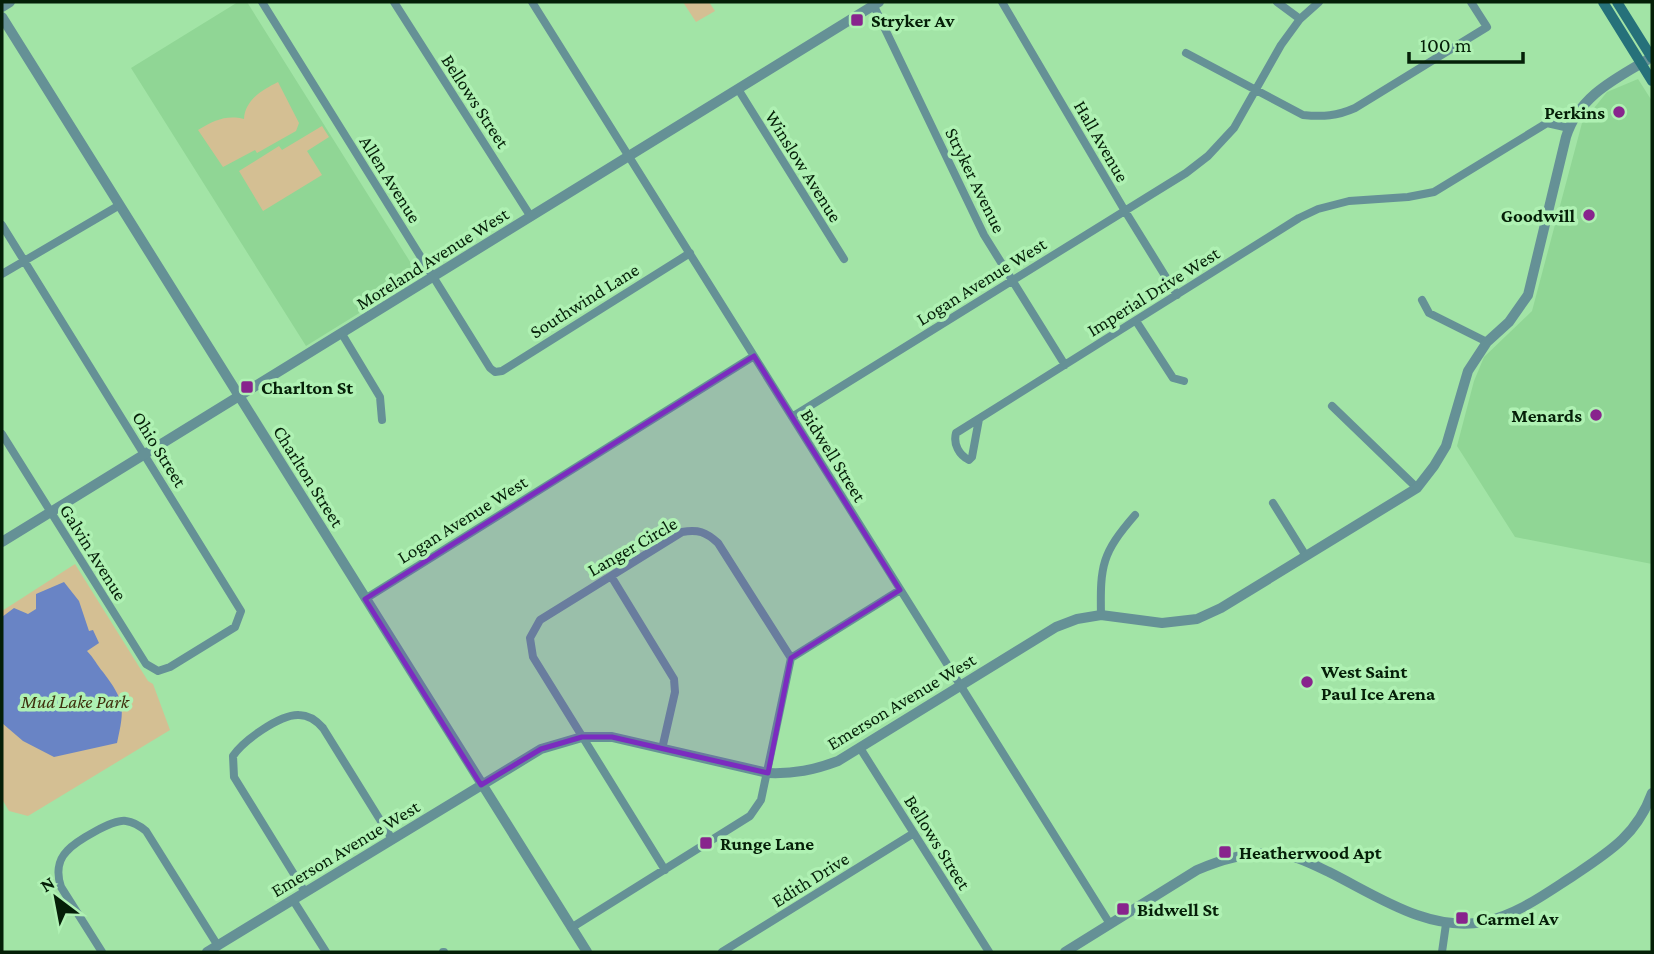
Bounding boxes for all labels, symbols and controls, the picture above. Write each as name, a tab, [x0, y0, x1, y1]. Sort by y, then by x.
place label: Stryker Av	[871, 10, 955, 31]
marker: Stryker Av	[849, 12, 865, 28]
scale bar	[1409, 21, 1523, 65]
text: 100 m	[1420, 33, 1472, 57]
street label: Bellows Street	[438, 50, 514, 153]
street label: Hall Avenue	[1070, 97, 1133, 186]
place label: Perkins	[1544, 102, 1605, 123]
marker: Perkins	[1611, 104, 1627, 120]
street label: Winslow Avenue	[761, 107, 846, 226]
street label: Stryker Avenue	[941, 124, 1010, 236]
street label: Allen Avenue	[355, 132, 426, 227]
street label: Moreland Avenue West	[352, 203, 513, 314]
place label: Goodwill	[1501, 205, 1575, 226]
marker: Goodwill	[1581, 207, 1597, 223]
street label: Logan Avenue West	[913, 233, 1051, 330]
street label: Imperial Drive West	[1083, 242, 1224, 341]
street label: Southwind Lane	[526, 259, 643, 342]
place label: Charlton St	[261, 377, 353, 398]
marker: Charlton St	[239, 379, 255, 395]
street label: Bidwell Street	[797, 405, 871, 506]
place label: Menards	[1511, 405, 1582, 426]
street label: Ohio Street	[128, 407, 191, 492]
marker: Menards	[1588, 407, 1604, 423]
street label: Charlton Street	[269, 422, 349, 531]
street label: Logan Avenue West	[394, 471, 532, 568]
street label: Galvin Avenue	[56, 500, 131, 604]
street label: Langer Circle	[584, 512, 681, 581]
street label: Emerson Avenue West	[823, 648, 980, 754]
place label: West Saint Paul Ice Arena	[1320, 661, 1436, 704]
marker: West Saint Paul Ice Arena	[1299, 674, 1315, 690]
park label: Mud Lake Park	[20, 691, 130, 712]
street label: Bellows Street	[900, 791, 975, 894]
street label: Emerson Avenue West	[267, 795, 424, 901]
place label: Runge Lane	[720, 833, 814, 854]
marker: Runge Lane	[698, 835, 714, 851]
place label: Heatherwood Apt	[1239, 842, 1382, 863]
marker: Heatherwood Apt	[1217, 844, 1233, 860]
street label: Edith Drive	[768, 848, 853, 911]
north arrow	[21, 863, 91, 933]
text: N	[36, 872, 58, 896]
place label: Bidwell St	[1137, 899, 1219, 920]
marker: Bidwell St	[1115, 901, 1131, 917]
place label: Carmel Av	[1476, 908, 1559, 929]
marker: Carmel Av	[1454, 910, 1470, 926]

